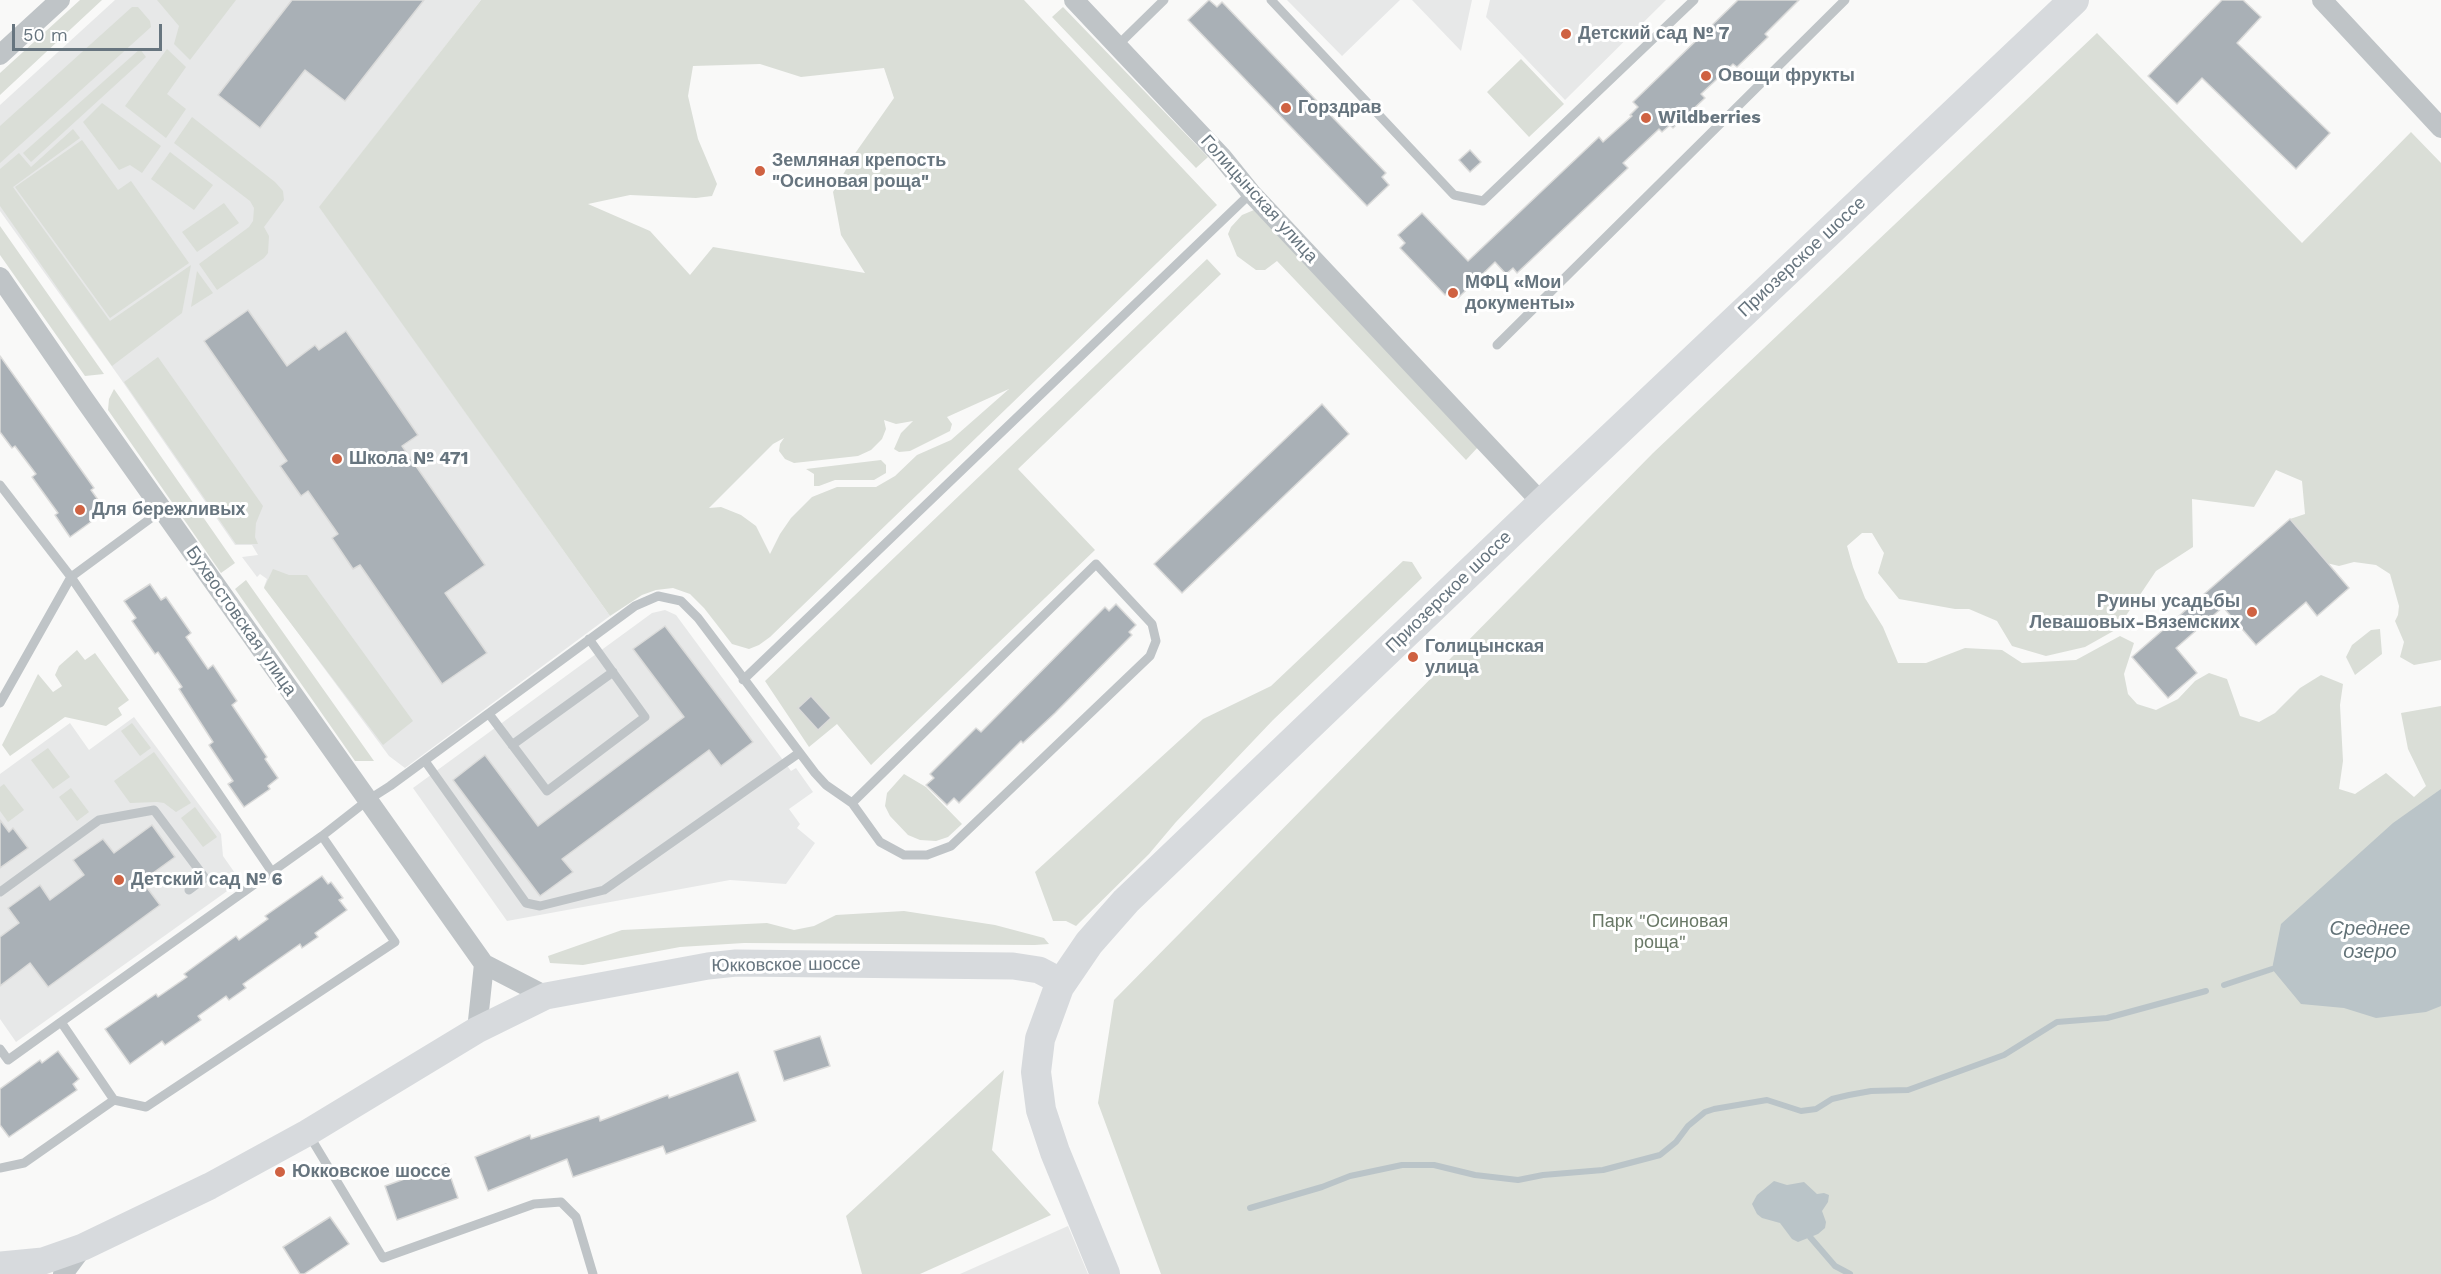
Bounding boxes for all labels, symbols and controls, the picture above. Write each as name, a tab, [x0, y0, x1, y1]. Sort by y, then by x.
scale bar	[15, 12, 165, 50]
place label: Детский сад № 7	[1578, 23, 1730, 45]
text: 50 m	[23, 24, 68, 45]
marker: Детский сад № 7	[1559, 27, 1573, 41]
place label: Овощи фрукты	[1718, 65, 1855, 87]
marker: Овощи фрукты	[1699, 69, 1713, 83]
place label: Горздрав	[1298, 97, 1382, 119]
marker: Горздрав	[1279, 101, 1293, 115]
place label: Wildberries	[1658, 107, 1761, 129]
marker: Wildberries	[1639, 111, 1653, 125]
street label: Голицынская улица	[1196, 131, 1322, 267]
place label: Земляная крепость "Осиновая роща"	[772, 150, 946, 192]
marker: Земляная крепость "Осиновая роща"	[753, 164, 767, 178]
street label: Приозерское шоссе	[1734, 192, 1870, 322]
place label: МФЦ «Мои документы»	[1465, 272, 1575, 314]
marker: МФЦ «Мои документы»	[1446, 286, 1460, 300]
place label: Школа № 471	[349, 448, 469, 470]
marker: Школа № 471	[330, 452, 344, 466]
place label: Для бережливых	[92, 499, 246, 521]
marker: Для бережливых	[73, 503, 87, 517]
street label: Приозерское шоссе	[1382, 526, 1516, 658]
street label: Бухвостовская улица	[181, 542, 301, 700]
place label: Руины усадьбы Левашовых-Вяземских	[2029, 591, 2240, 634]
marker: Руины усадьбы Левашовых-Вяземских	[2245, 605, 2259, 619]
place label: Голицынская улица	[1425, 636, 1544, 678]
marker: Голицынская улица	[1406, 650, 1420, 664]
place label: Детский сад № 6	[131, 869, 283, 891]
marker: Детский сад № 6	[112, 873, 126, 887]
park label: Парк "Осиновая роща"	[1592, 911, 1728, 954]
water label: Среднее озеро	[2330, 917, 2410, 964]
street label: Юкковское шоссе	[711, 953, 861, 977]
place label: Юкковское шоссе	[292, 1161, 451, 1183]
marker: Юкковское шоссе	[273, 1165, 287, 1179]

